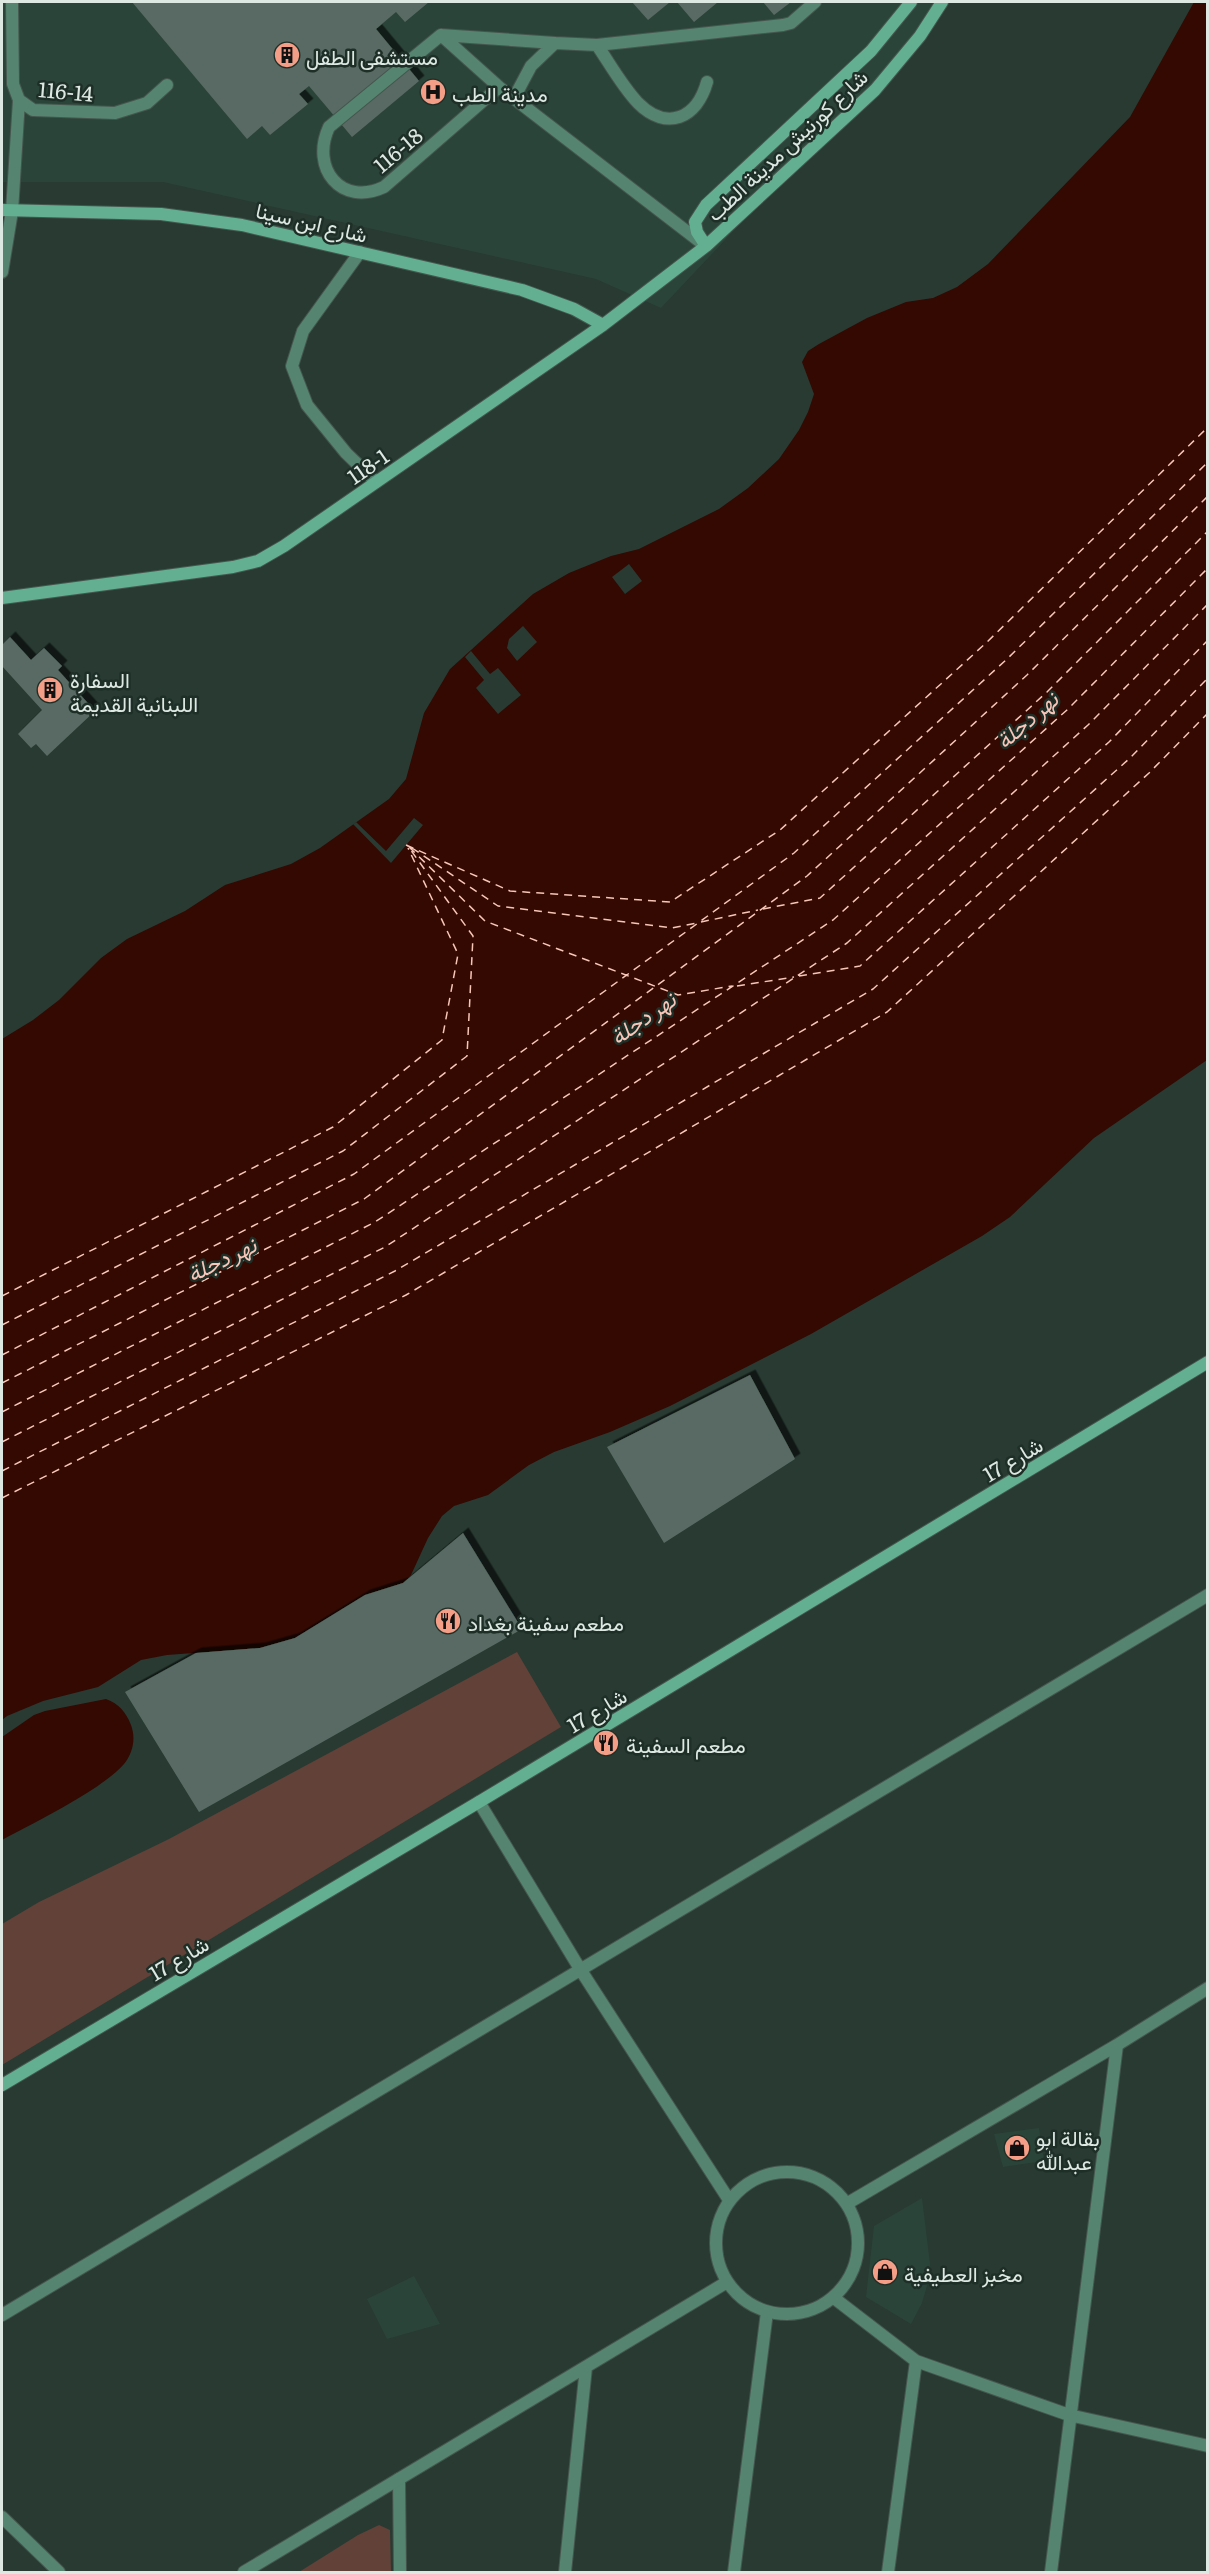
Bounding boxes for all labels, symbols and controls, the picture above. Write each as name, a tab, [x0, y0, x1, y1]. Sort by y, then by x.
building icon: مستشفى الطفل	[272, 40, 302, 70]
place label: مستشفى الطفل	[306, 40, 438, 71]
street label: شارع كورنيش مدينة الطب	[699, 61, 874, 228]
street label: 116-14	[37, 72, 95, 108]
hospital icon: مدينة الطب	[418, 77, 448, 107]
place label: مدينة الطب	[452, 77, 548, 108]
street label: 116-18	[366, 119, 428, 179]
street label: شارع ابن سينا	[253, 193, 371, 250]
street label: 118-1	[340, 439, 395, 491]
place label: السفارة اللبنانية القديمة	[70, 663, 198, 718]
building icon: السفارة اللبنانية القديمة	[35, 675, 65, 705]
water label: نهر دجلة	[987, 681, 1066, 756]
water label: نهر دجلة	[602, 981, 683, 1052]
water label: نهر دجلة	[181, 1226, 263, 1289]
street label: شارع 17	[976, 1428, 1048, 1489]
restaurant icon: مطعم سفينة بغداد	[433, 1606, 463, 1636]
place label: مطعم سفينة بغداد	[468, 1606, 624, 1638]
street label: شارع 17	[560, 1679, 632, 1740]
restaurant icon: مطعم السفينة	[591, 1728, 621, 1758]
place label: مطعم السفينة	[626, 1728, 746, 1760]
street label: شارع 17	[142, 1927, 214, 1988]
place label: بقالة ابو عبدالله	[1036, 2121, 1100, 2176]
shop icon: بقالة ابو عبدالله	[1002, 2133, 1032, 2163]
shop icon: مخبز العطيفية	[870, 2257, 900, 2287]
place label: مخبز العطيفية	[904, 2257, 1023, 2288]

